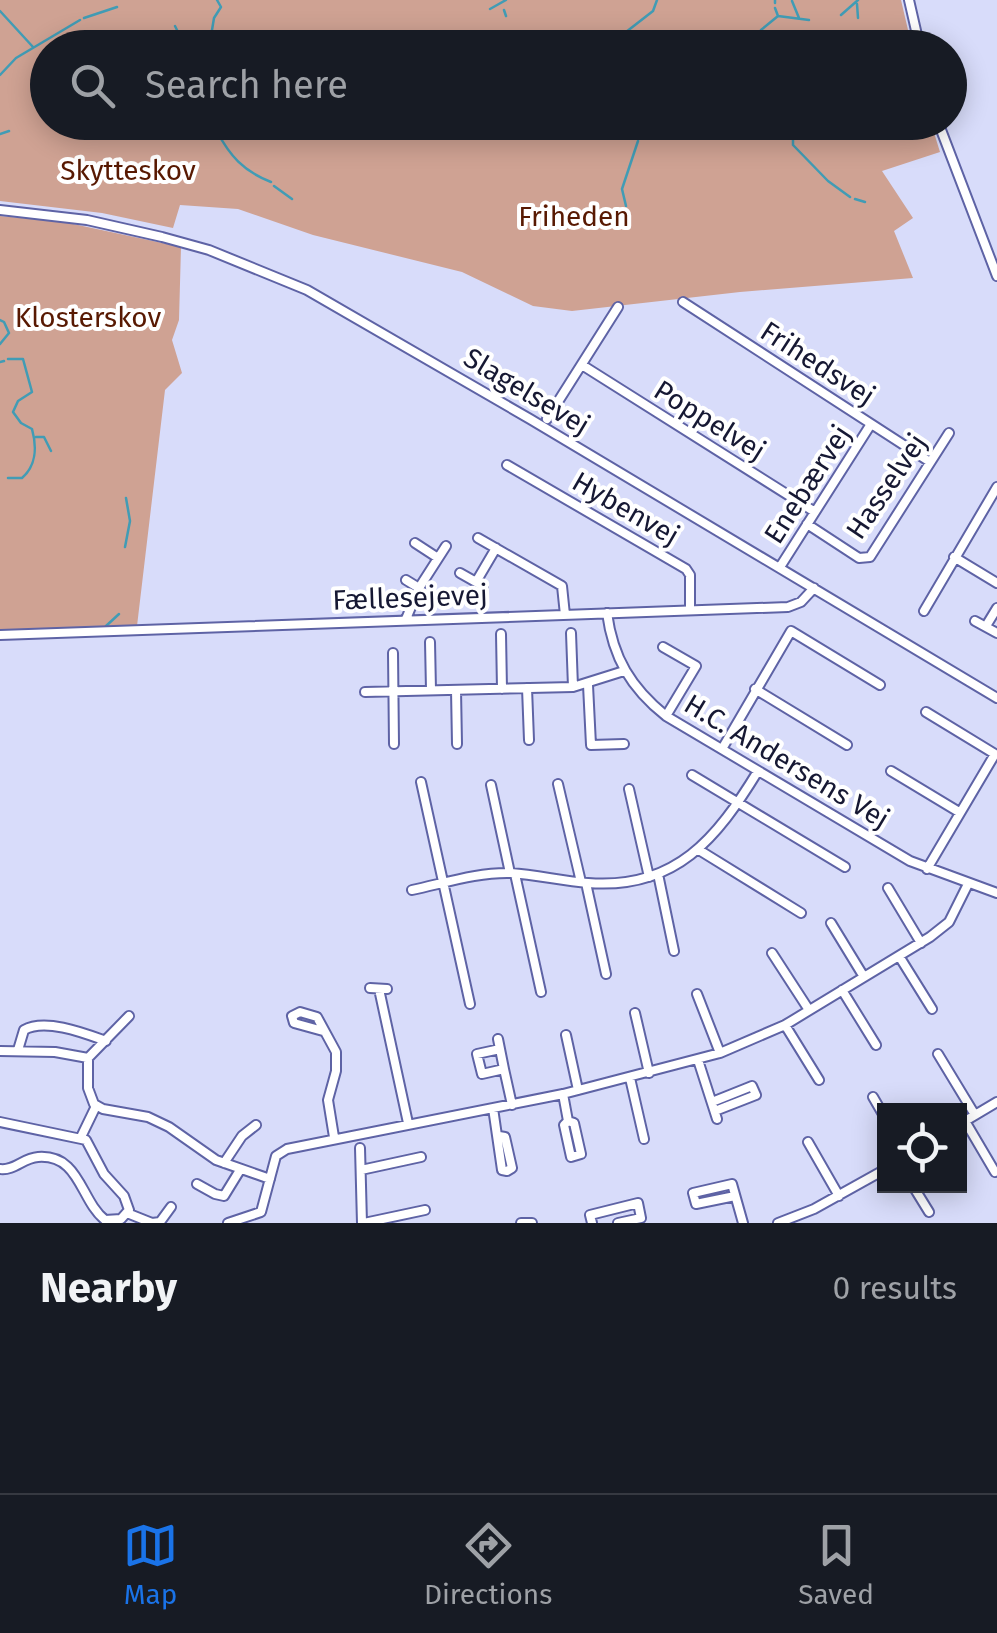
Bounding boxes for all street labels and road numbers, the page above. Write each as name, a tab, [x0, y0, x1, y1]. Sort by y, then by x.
street label: Frihedsvej	[755, 314, 881, 412]
street label: Slagelsevej	[458, 341, 596, 442]
street label: Poppelvej	[648, 373, 771, 468]
street label: Enebærvej	[757, 419, 858, 549]
street label: Hasselvej	[839, 427, 934, 545]
street label: Hybenvej	[567, 465, 685, 552]
street label: Fællesejevej	[332, 578, 488, 617]
street label: H.C. Andersens Vej	[678, 687, 895, 836]

